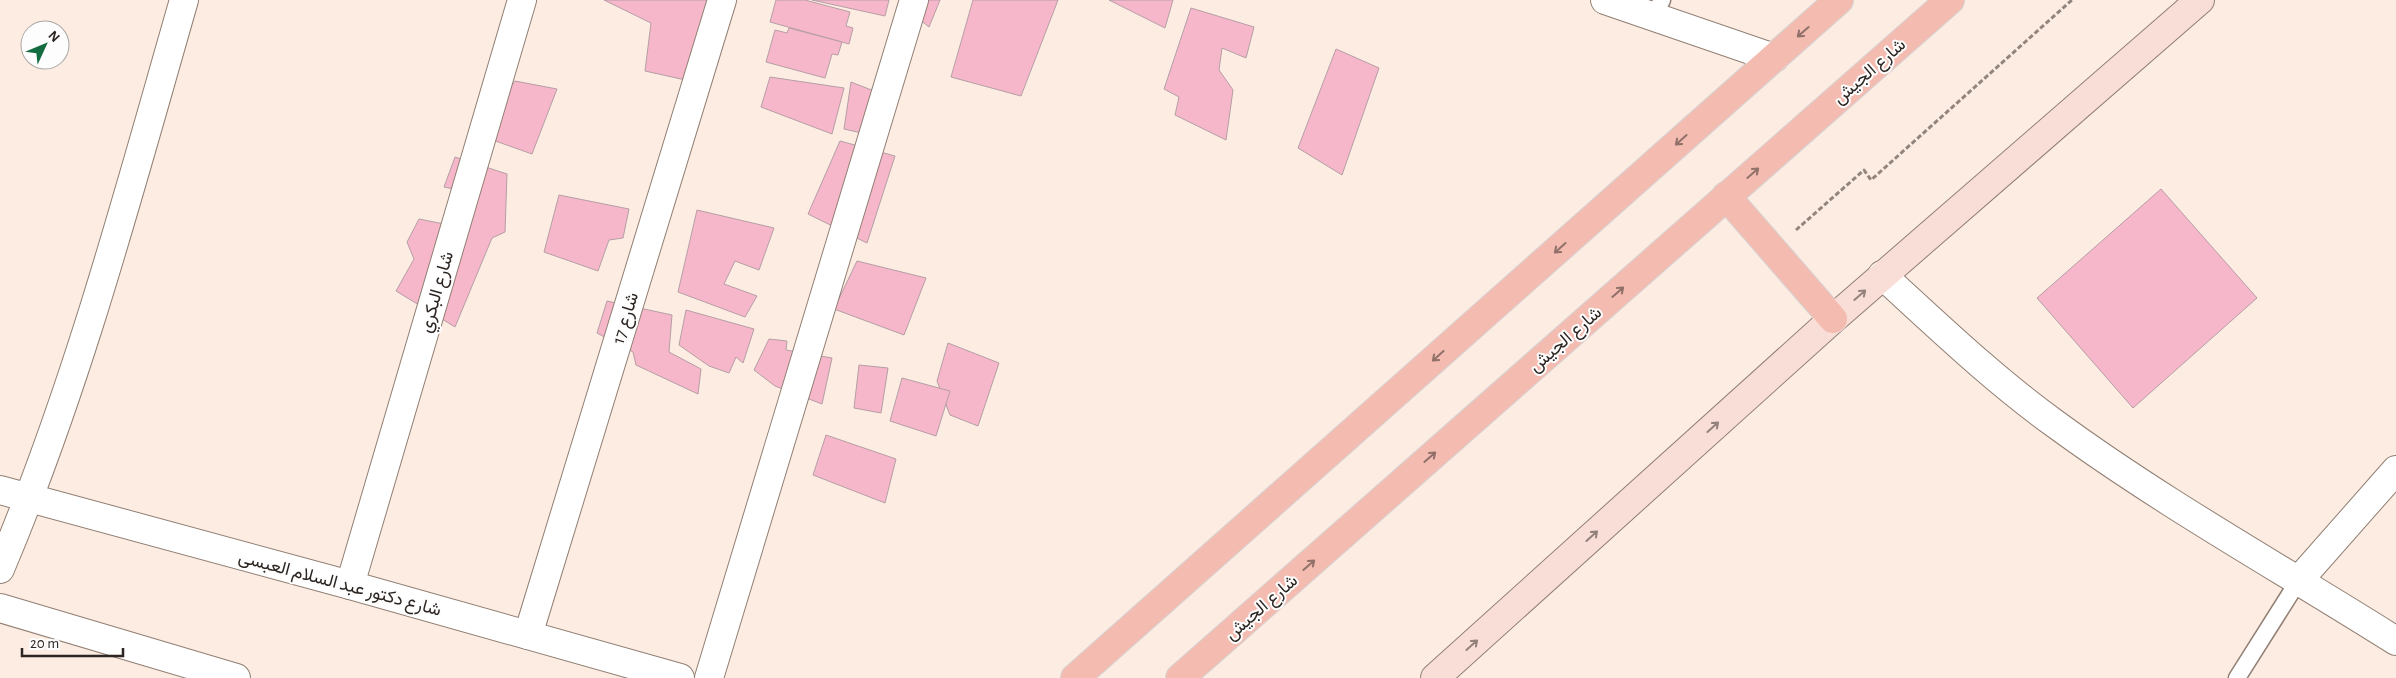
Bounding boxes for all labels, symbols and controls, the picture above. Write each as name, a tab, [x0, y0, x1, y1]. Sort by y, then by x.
north arrow	[20, 20, 70, 70]
one-way arrow	[1796, 26, 1809, 38]
text: N	[45, 28, 62, 45]
street label: شارع الجيش	[1830, 36, 1911, 109]
one-way arrow	[1675, 134, 1688, 146]
one-way arrow	[1746, 168, 1759, 179]
one-way arrow	[1553, 242, 1566, 254]
street label: شارع البكري	[417, 250, 462, 336]
one-way arrow	[1611, 286, 1624, 298]
one-way arrow	[1853, 289, 1866, 301]
street label: شارع 17	[610, 290, 644, 347]
street label: شارع الجيش	[1526, 304, 1607, 377]
one-way arrow	[1432, 350, 1445, 362]
one-way arrow	[1706, 422, 1719, 433]
one-way arrow	[1424, 451, 1437, 463]
one-way arrow	[1586, 530, 1599, 542]
street label: شارع دكتور عبد السلام العبسى	[236, 548, 443, 622]
one-way arrow	[1302, 559, 1315, 570]
street label: شارع الجيش	[1222, 572, 1303, 645]
scale bar	[22, 626, 124, 658]
text: 20 m	[30, 636, 59, 651]
one-way arrow	[1465, 639, 1478, 651]

